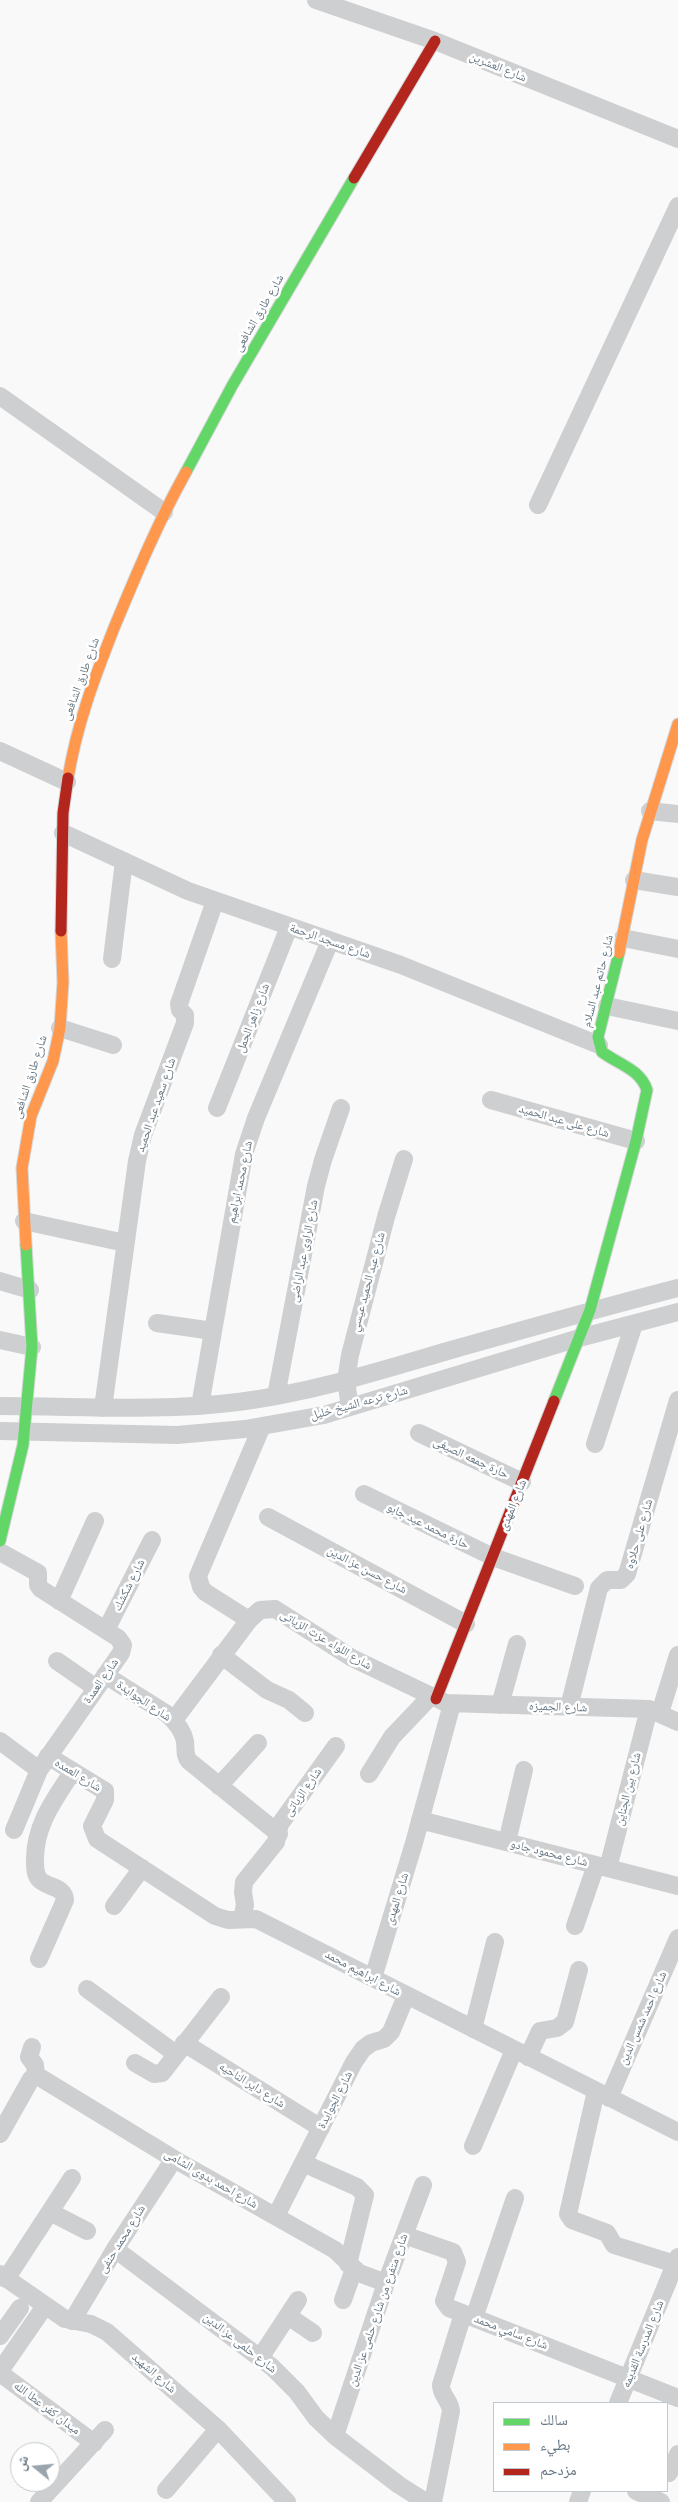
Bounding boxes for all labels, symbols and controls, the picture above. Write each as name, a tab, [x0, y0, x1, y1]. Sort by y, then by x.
street label: شارع العشرين	[467, 49, 529, 85]
street label: شارع طارق الشافعى	[231, 272, 287, 354]
street label: شارع طارق الشافعى	[59, 636, 103, 722]
street label: شارع مسجد الرحمة	[288, 920, 372, 962]
street label: شارع حاتم عبد السلام	[580, 933, 616, 1029]
street label: شارع زاهر الجمل	[233, 981, 273, 1055]
street label: شارع طارق الشافعى	[10, 1033, 50, 1121]
street label: شارع سعيد عبد الحميد	[133, 1056, 179, 1154]
street label: شارع على عبد الحميد	[517, 1101, 611, 1141]
street label: شارع محمد ابراهيم	[224, 1140, 256, 1224]
street label: شارع الراوى عبد الراضى	[287, 1198, 321, 1304]
street label: شارع عبد الحميد عيسي	[348, 1231, 388, 1333]
street label: شارع ترعه الشيخ خليل	[309, 1383, 409, 1423]
street label: حارة جمعه الصيغى	[431, 1434, 511, 1482]
street label: شارع المهدى	[496, 1477, 530, 1533]
street label: شارع على حلاوه	[622, 1498, 656, 1570]
street label: حارة محمد عيد جابو	[385, 1500, 471, 1552]
street label: شارع حسن عز الدين	[325, 1543, 409, 1597]
street label: شارع شكشك	[110, 1557, 148, 1613]
street label: شارع اللواء عزت الزياتى	[278, 1607, 374, 1673]
street label: شارع العمدة	[80, 1656, 122, 1706]
street label: شارع الجوايدة	[114, 1678, 174, 1724]
street label: شارع الجميزه	[529, 1699, 587, 1715]
street label: شارع بين الجناين	[612, 1751, 644, 1827]
street label: شارع العمده	[52, 1755, 104, 1795]
street label: شارع الزياتى	[281, 1765, 325, 1819]
street label: شارع محمود جادو	[509, 1836, 589, 1870]
street label: شارع المهدى	[382, 1871, 412, 1927]
street label: شارع ابراهيم محمد	[323, 1947, 403, 1999]
street label: شارع احمد شمس الدين	[616, 1969, 670, 2067]
street label: شارع داير الناحيه	[216, 2059, 288, 2111]
street label: شارع الجوايدة	[314, 2069, 356, 2131]
street label: شارع احمد بدوى الشامى	[162, 2146, 260, 2212]
street label: شارع محمد حنفى	[95, 2202, 149, 2276]
street label: شارع متفرع من شارع حلمى عز الدين	[345, 2232, 411, 2388]
street label: شارع المدرسة القديمه	[619, 2298, 667, 2390]
street label: شارع حلمى عز الدين	[200, 2310, 280, 2376]
street label: شارع سامي محمد	[472, 2311, 550, 2353]
street label: شارع الشهيد	[129, 2350, 179, 2396]
street label: ميدان كفر عطا الله	[11, 2378, 83, 2438]
legend	[493, 2402, 668, 2492]
text: سالك	[540, 2410, 568, 2429]
text: بطيء	[540, 2435, 570, 2454]
north arrow	[10, 2442, 60, 2492]
text: ش	[11, 2453, 32, 2473]
text: مزدحم	[540, 2460, 577, 2479]

